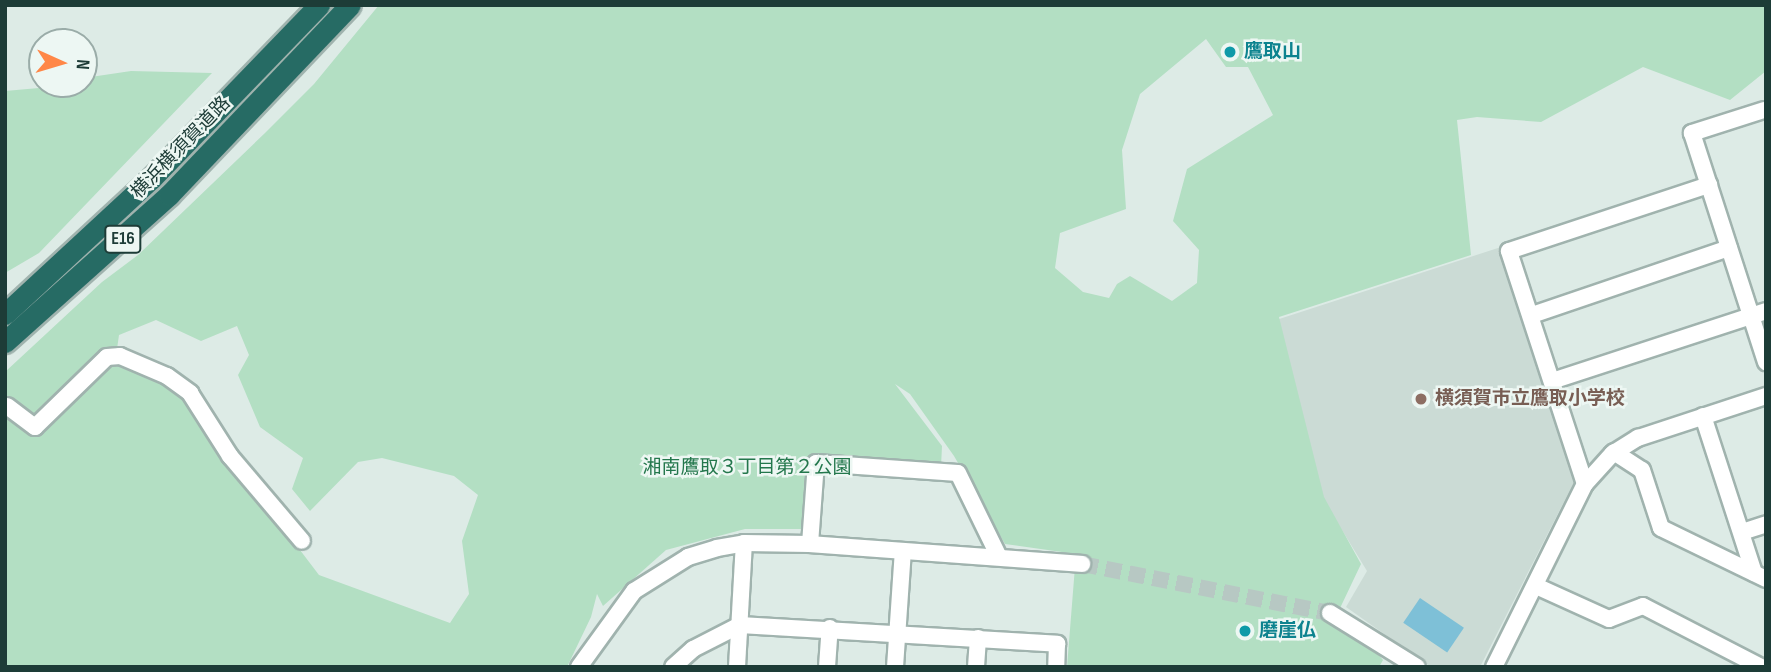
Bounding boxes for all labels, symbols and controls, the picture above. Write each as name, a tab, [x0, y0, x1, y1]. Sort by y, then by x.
north arrow	[28, 28, 98, 98]
place label: 鷹取山	[1244, 41, 1301, 63]
marker: 鷹取山	[1222, 44, 1238, 60]
text: N	[71, 58, 94, 70]
street label: 横浜横須賀道路	[127, 92, 235, 204]
road number: E16	[104, 225, 142, 254]
place label: 横須賀市立鷹取小学校	[1435, 388, 1625, 410]
marker: 横須賀市立鷹取小学校	[1413, 391, 1429, 407]
park label: 湘南鷹取３丁目第２公園	[643, 457, 851, 479]
place label: 磨崖仏	[1259, 620, 1316, 642]
marker: 磨崖仏	[1237, 623, 1253, 639]

